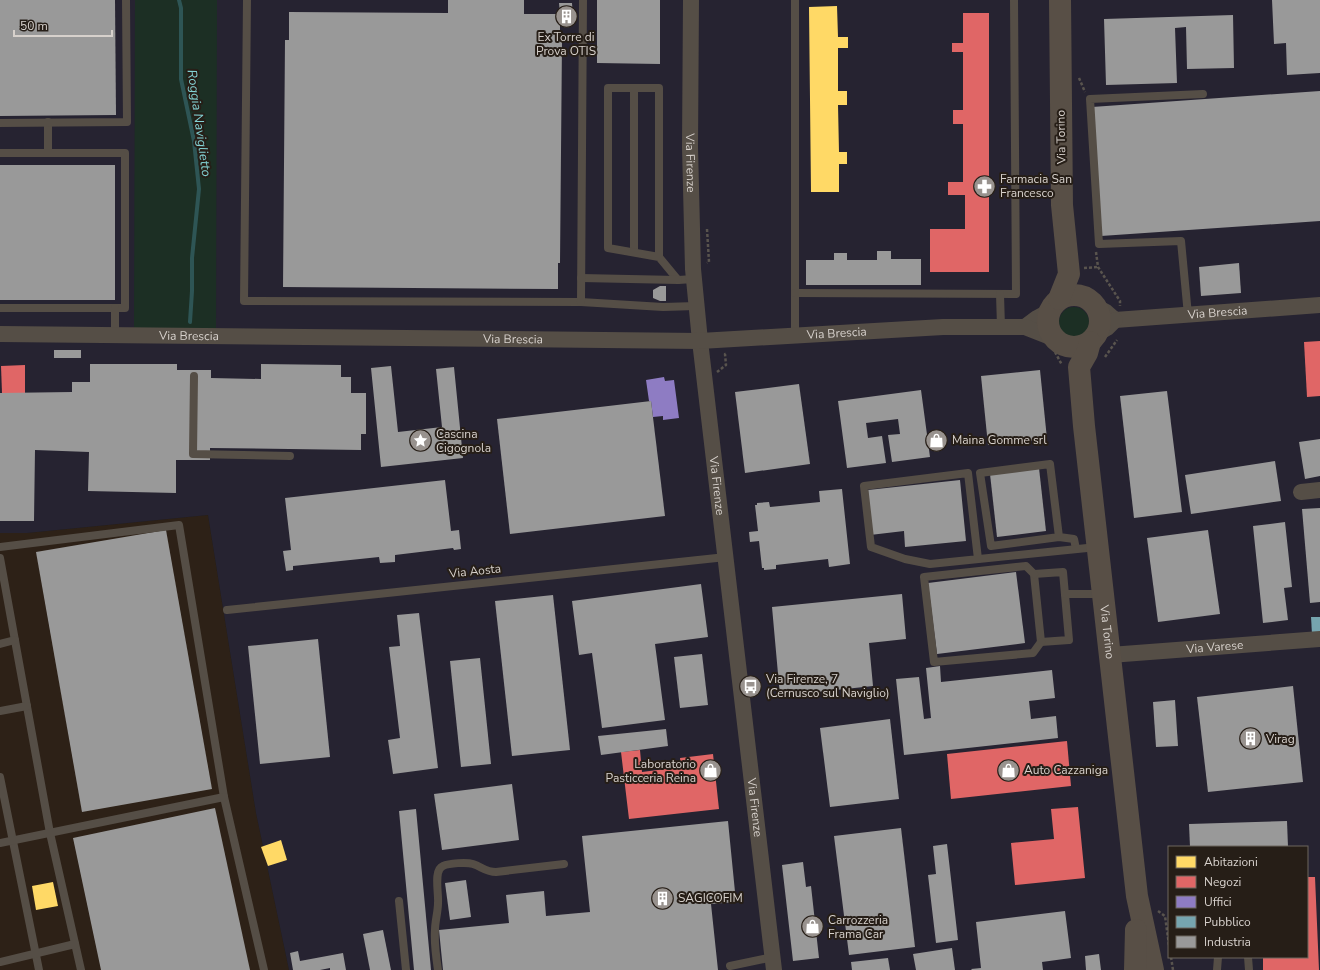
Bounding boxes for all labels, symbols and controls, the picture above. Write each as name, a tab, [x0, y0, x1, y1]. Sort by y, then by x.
building icon: Ex Torre di Prova OTIS	[553, 3, 579, 29]
scale bar	[14, 12, 112, 38]
text: 50 m	[20, 18, 48, 34]
place label: Ex Torre di Prova OTIS	[536, 29, 596, 59]
water label: Roggia Naviglietto	[183, 68, 215, 178]
street label: Via Torino	[1053, 110, 1069, 165]
street label: Via Firenze	[682, 132, 699, 193]
place label: Farmacia San Francesco	[1000, 171, 1072, 201]
pharmacy icon: Farmacia San Francesco	[971, 173, 997, 199]
street label: Via Brescia	[1186, 302, 1248, 323]
street label: Via Brescia	[805, 323, 867, 343]
street label: Via Brescia	[158, 328, 219, 344]
street label: Via Brescia	[482, 331, 543, 347]
place label: Cascina Cigognola	[436, 426, 491, 456]
shop icon: Maina Gomme srl	[923, 427, 949, 453]
place icon: Cascina Cigognola	[407, 428, 433, 454]
place label: Maina Gomme srl	[952, 432, 1047, 448]
street label: Via Firenze	[705, 454, 728, 516]
street label: Via Aosta	[447, 560, 502, 582]
street label: Via Torino	[1096, 603, 1118, 660]
street label: Via Varese	[1185, 637, 1244, 657]
place label: Via Firenze, 7 (Cernusco sul Naviglio)	[765, 671, 890, 701]
bus stop icon: Via Firenze, 7 (Cernusco sul Naviglio)	[737, 673, 763, 699]
building icon: Virag	[1237, 726, 1263, 752]
place label: Virag	[1265, 731, 1295, 747]
place label: Laboratorio Pasticceria Reina	[606, 756, 696, 786]
shop icon: Auto Cazzaniga	[996, 757, 1022, 783]
shop icon: Laboratorio Pasticceria Reina	[698, 758, 724, 784]
place label: Auto Cazzaniga	[1024, 762, 1108, 778]
street label: Via Firenze	[743, 776, 766, 838]
legend	[1168, 846, 1308, 958]
text: Abitazioni	[1204, 854, 1258, 870]
text: Negozi	[1204, 874, 1241, 890]
building icon: SAGICOFIM	[649, 885, 675, 911]
place label: SAGICOFIM	[678, 890, 743, 906]
text: Uffici	[1204, 894, 1232, 910]
place label: Carrozzeria Frama Car	[828, 912, 888, 942]
shop icon: Carrozzeria Frama Car	[799, 914, 825, 940]
text: Pubblico	[1204, 914, 1251, 930]
text: Industria	[1204, 934, 1251, 950]

